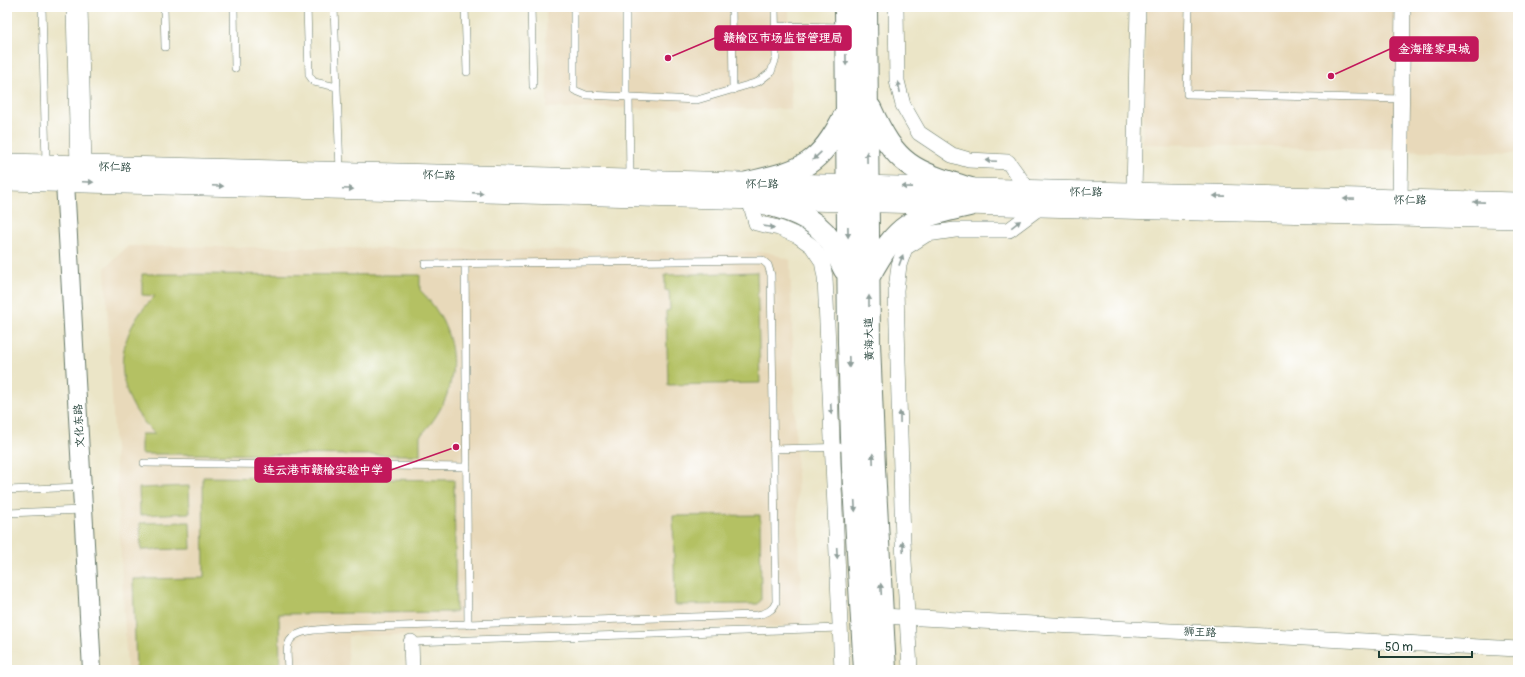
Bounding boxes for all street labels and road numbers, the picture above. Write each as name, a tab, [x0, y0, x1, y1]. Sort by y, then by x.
street label: 怀仁路	[98, 160, 132, 174]
street label: 怀仁路	[422, 168, 456, 182]
street label: 怀仁路	[745, 177, 779, 191]
street label: 怀仁路	[1069, 185, 1103, 199]
street label: 怀仁路	[1393, 193, 1427, 207]
street label: 黄海大道	[862, 317, 876, 361]
street label: 文化东路	[71, 404, 87, 448]
street label: 狮王路	[1183, 625, 1217, 639]

